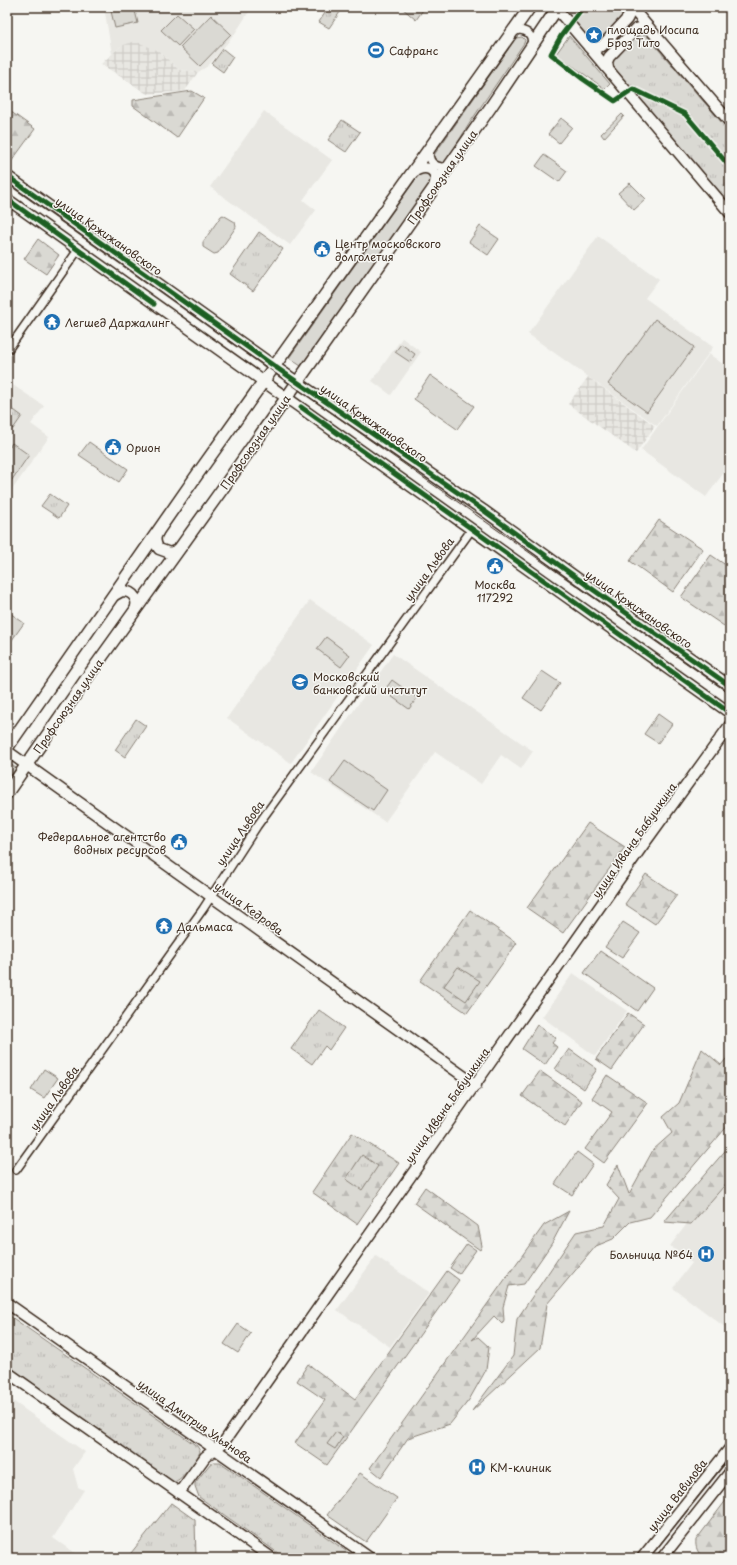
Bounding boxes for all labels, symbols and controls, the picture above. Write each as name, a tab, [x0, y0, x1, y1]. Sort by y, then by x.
place label: площадь Иосипа Броз Тито	[607, 21, 699, 51]
place icon: площадь Иосипа Броз Тито	[584, 25, 604, 45]
sports icon: Сафранс	[366, 40, 386, 60]
place label: Сафранс	[389, 42, 439, 59]
street label: Профсоюзная улица	[403, 126, 481, 228]
street label: улица Кржижановского	[52, 193, 166, 279]
place label: Центр московского долголетия	[335, 235, 441, 265]
public building icon: Центр московского долголетия	[312, 239, 332, 259]
temple icon: Легшед Даржалинг	[42, 312, 62, 332]
place label: Легшед Даржалинг	[65, 314, 170, 331]
street label: улица Кржижановского	[317, 380, 431, 466]
street label: Профсоюзная улица	[216, 391, 294, 493]
public building icon: Орион	[103, 437, 123, 457]
place label: Орион	[126, 439, 161, 456]
street label: улица Львова	[400, 533, 458, 605]
public building icon: Москва 117292	[485, 556, 505, 576]
street label: улица Кржижановского	[582, 566, 696, 652]
place label: Москва 117292	[474, 576, 516, 606]
street label: Профсоюзная улица	[29, 655, 107, 757]
place label: Московский банковский институт	[313, 668, 428, 698]
school or university icon: Московский банковский институт	[290, 672, 310, 692]
street label: улица Ивана Бабушкина	[588, 779, 680, 901]
street label: улица Львова	[212, 797, 268, 869]
place label: Федеральное агентство водных ресурсов	[38, 828, 166, 858]
public building icon: Федеральное агентство водных ресурсов	[169, 832, 189, 852]
street label: улица Кедрова	[211, 877, 287, 939]
temple icon: Дальмаса	[154, 916, 174, 936]
place label: Дальмаса	[176, 918, 233, 935]
street label: улица Ивана Бабушкина	[401, 1044, 493, 1166]
street label: улица Львова	[25, 1062, 83, 1134]
hospital icon: Больница №64	[696, 1244, 716, 1264]
place label: Больница №64	[610, 1246, 693, 1263]
street label: улица Дмитрия Ульянова	[134, 1375, 256, 1467]
street label: улица Вавилова	[643, 1455, 711, 1535]
hospital icon: КМ-клиник	[467, 1457, 487, 1477]
place label: КМ-клиник	[490, 1459, 552, 1476]

